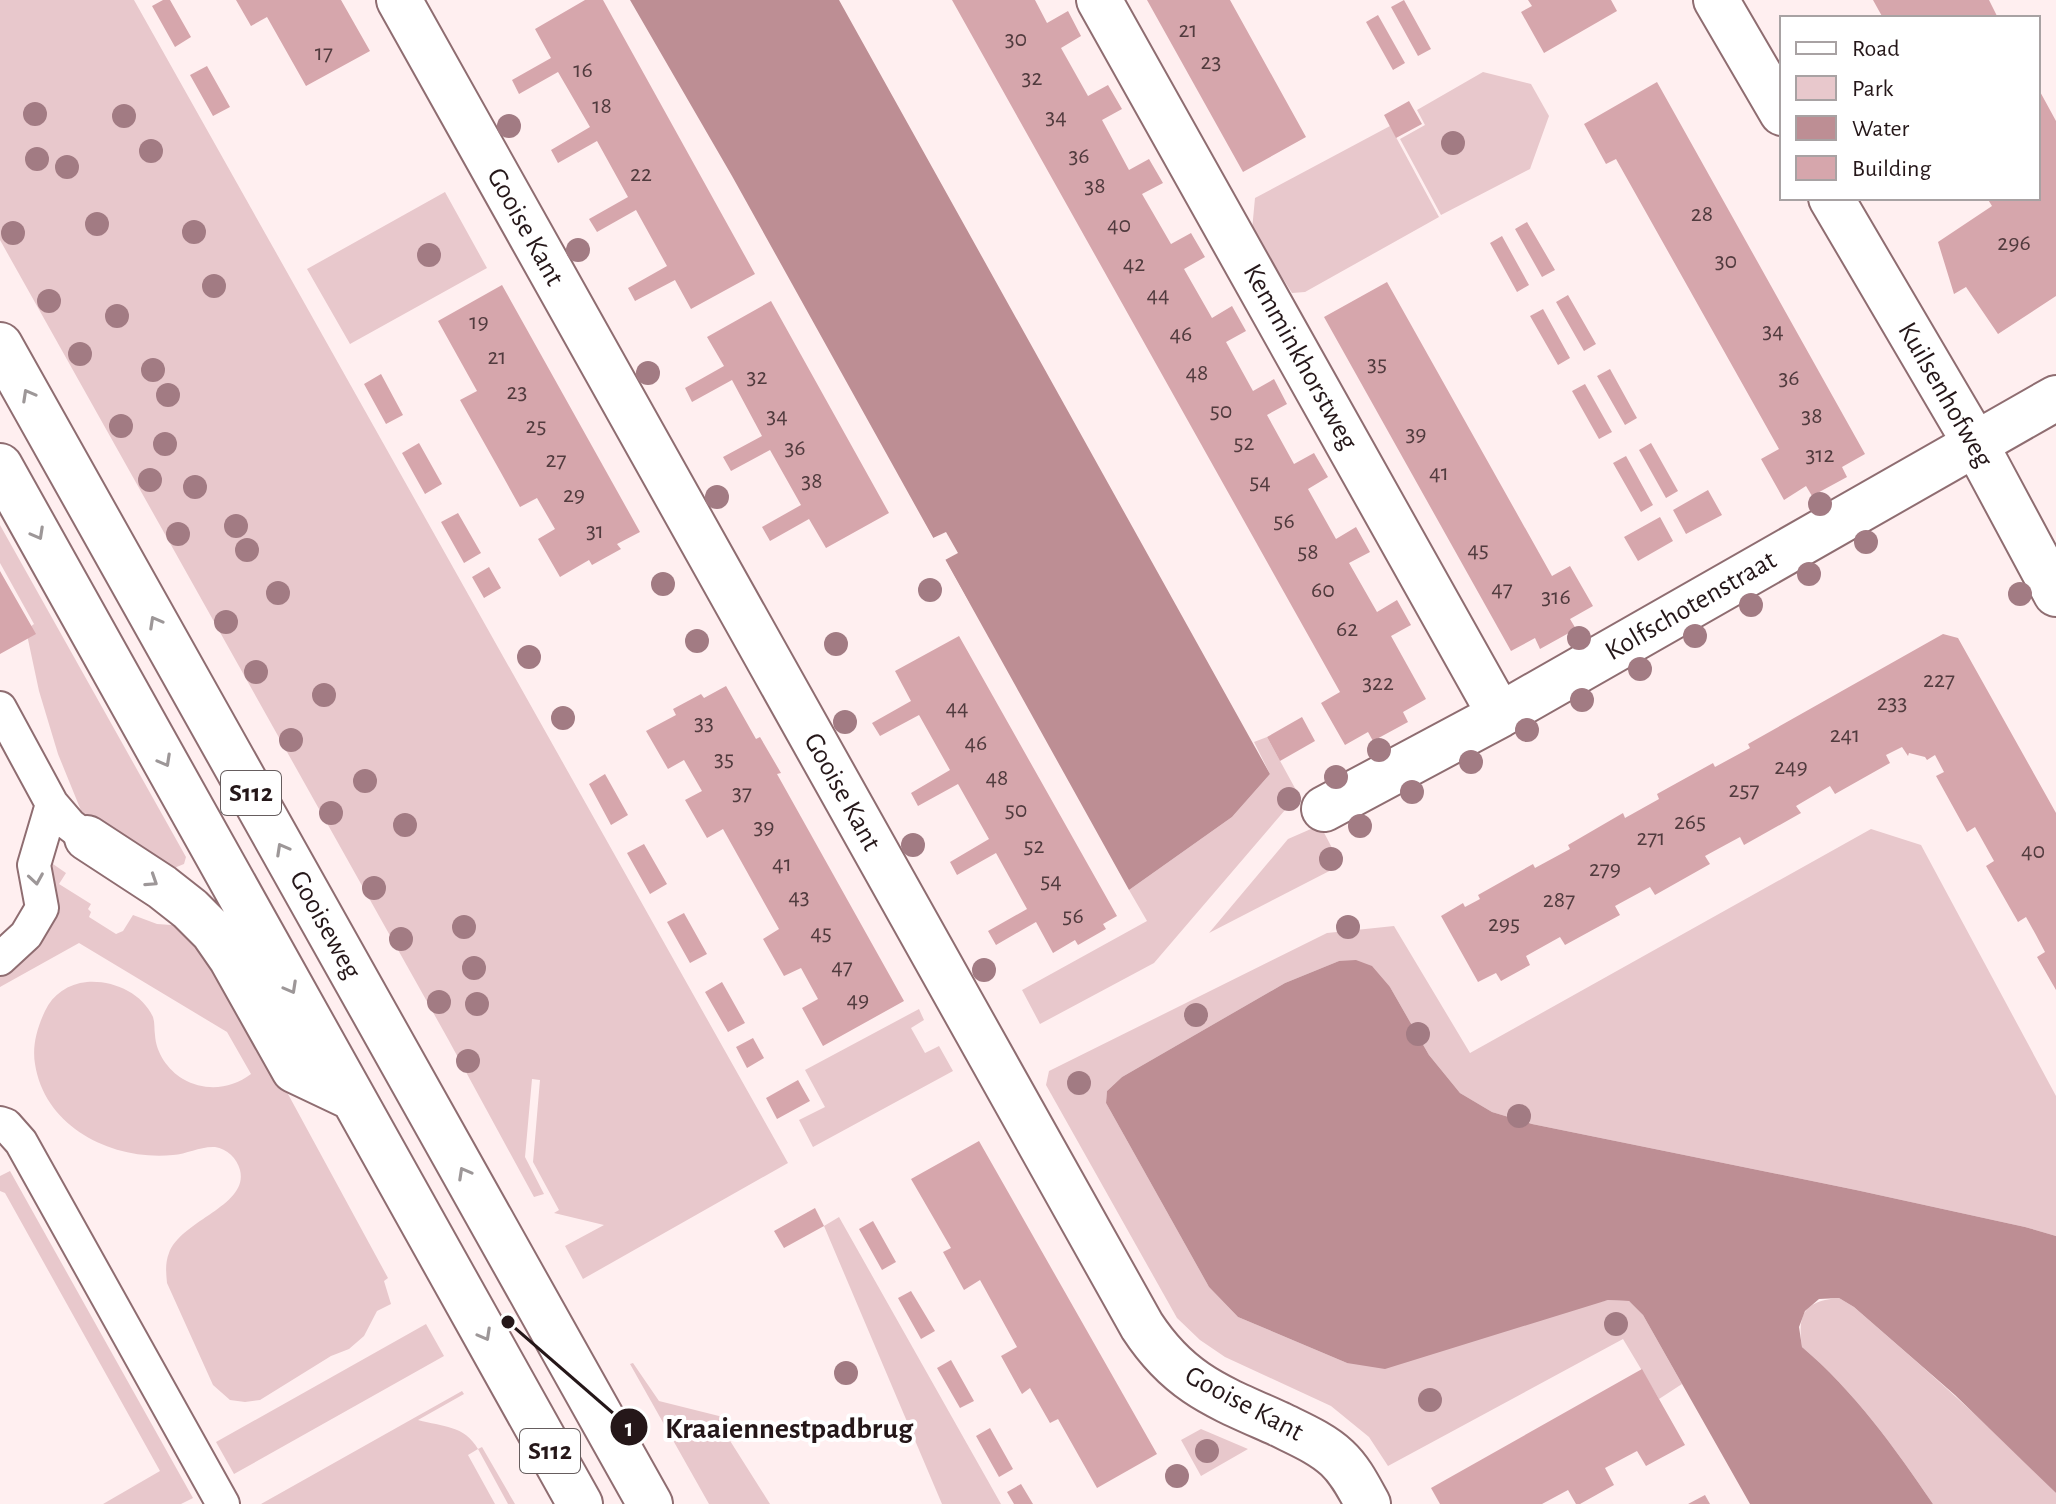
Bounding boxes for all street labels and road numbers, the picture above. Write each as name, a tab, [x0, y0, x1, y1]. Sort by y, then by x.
street label: Gooise Kant	[481, 164, 569, 290]
street label: Kemminkhorstweg	[1238, 260, 1363, 455]
street label: Kuilsenhofweg	[1892, 318, 1998, 472]
street label: Kolfschotenstraat	[1601, 546, 1781, 666]
street label: Gooise Kant	[798, 729, 886, 855]
road number: S112	[221, 771, 281, 815]
street label: Gooiseweg	[284, 866, 366, 984]
street label: Gooise Kant	[1180, 1361, 1308, 1447]
road number: S112	[520, 1429, 580, 1473]

